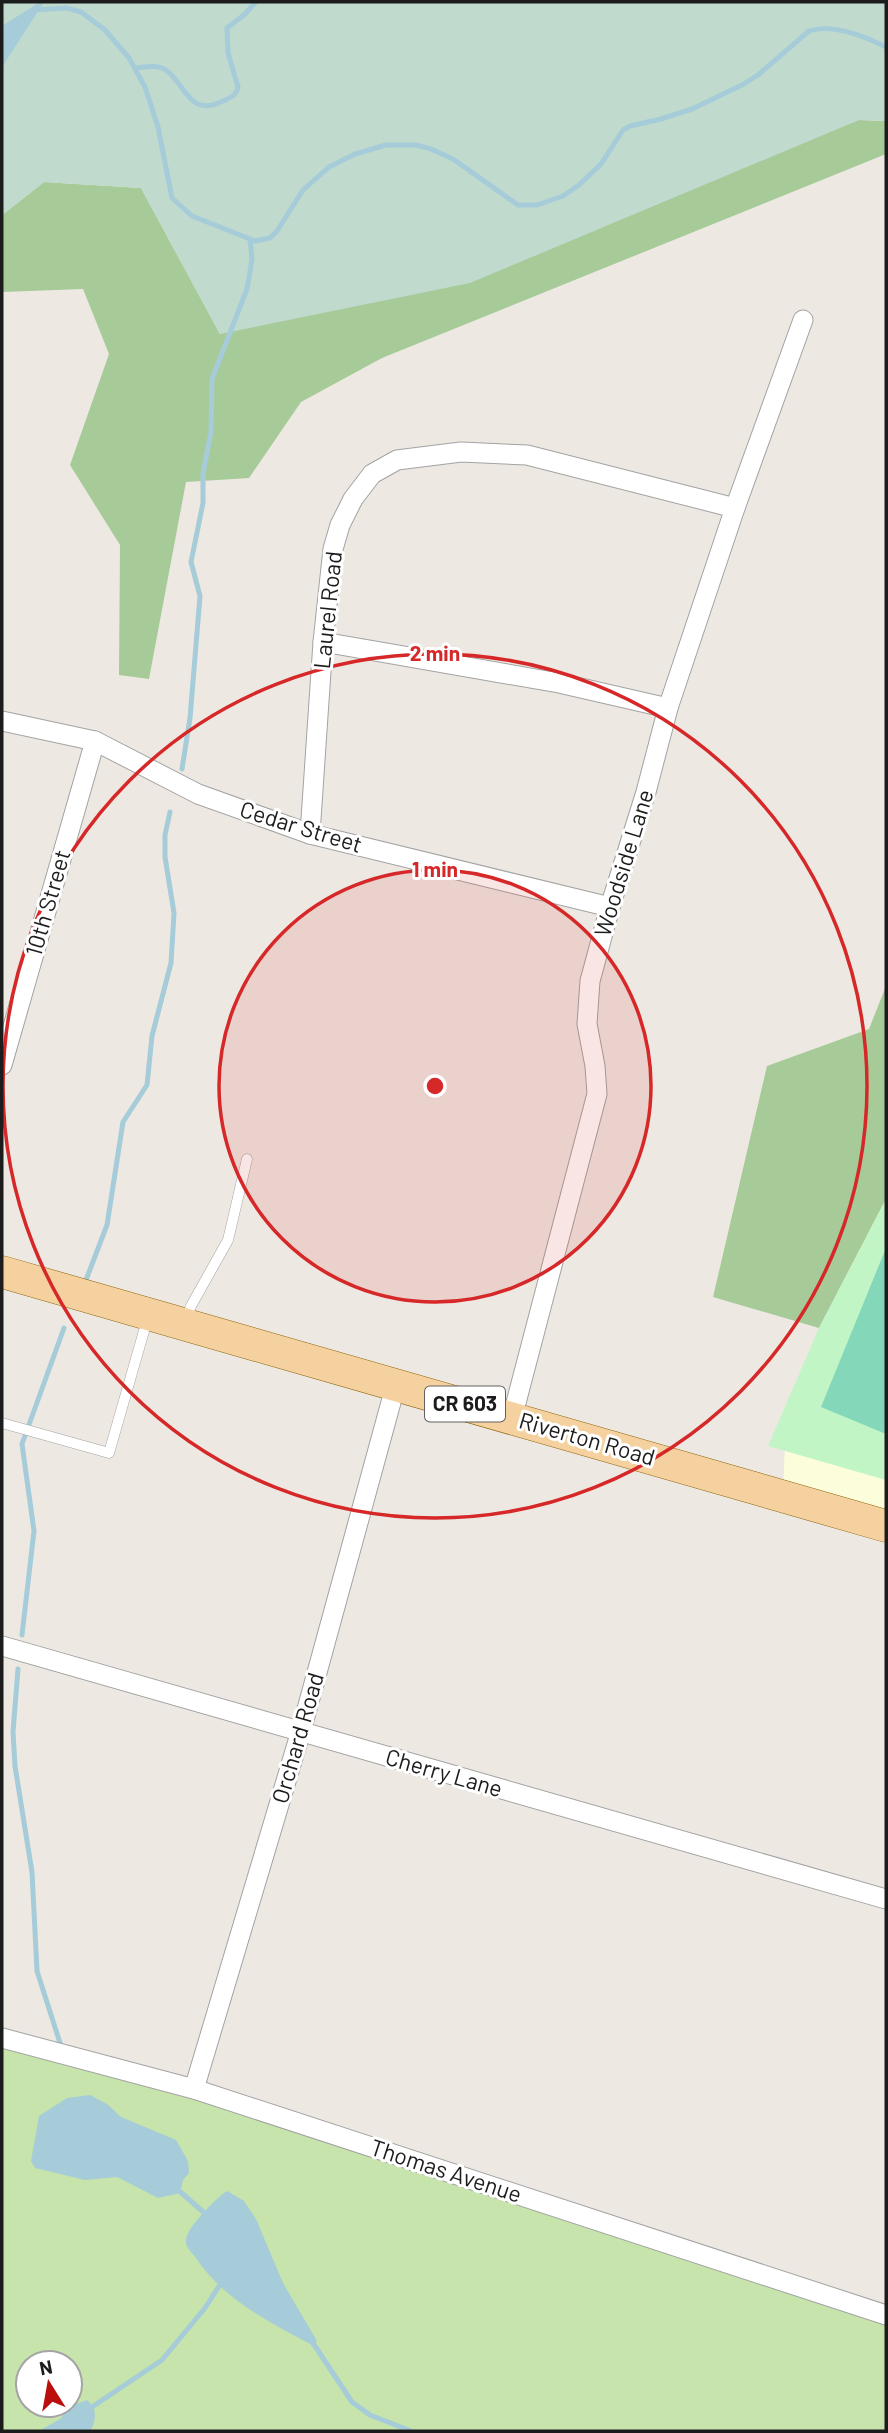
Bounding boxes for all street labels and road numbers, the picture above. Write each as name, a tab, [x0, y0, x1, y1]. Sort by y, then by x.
street label: Laurel Road	[307, 550, 347, 670]
street label: Woodside Lane	[587, 786, 659, 940]
street label: Cedar Street	[237, 794, 366, 858]
street label: 10th Street	[19, 846, 76, 959]
road number: CR 603	[425, 1386, 505, 1422]
street label: Riverton Road	[516, 1405, 658, 1471]
street label: Orchard Road	[265, 1669, 329, 1806]
street label: Cherry Lane	[383, 1742, 506, 1802]
street label: Thomas Avenue	[367, 2132, 525, 2208]

